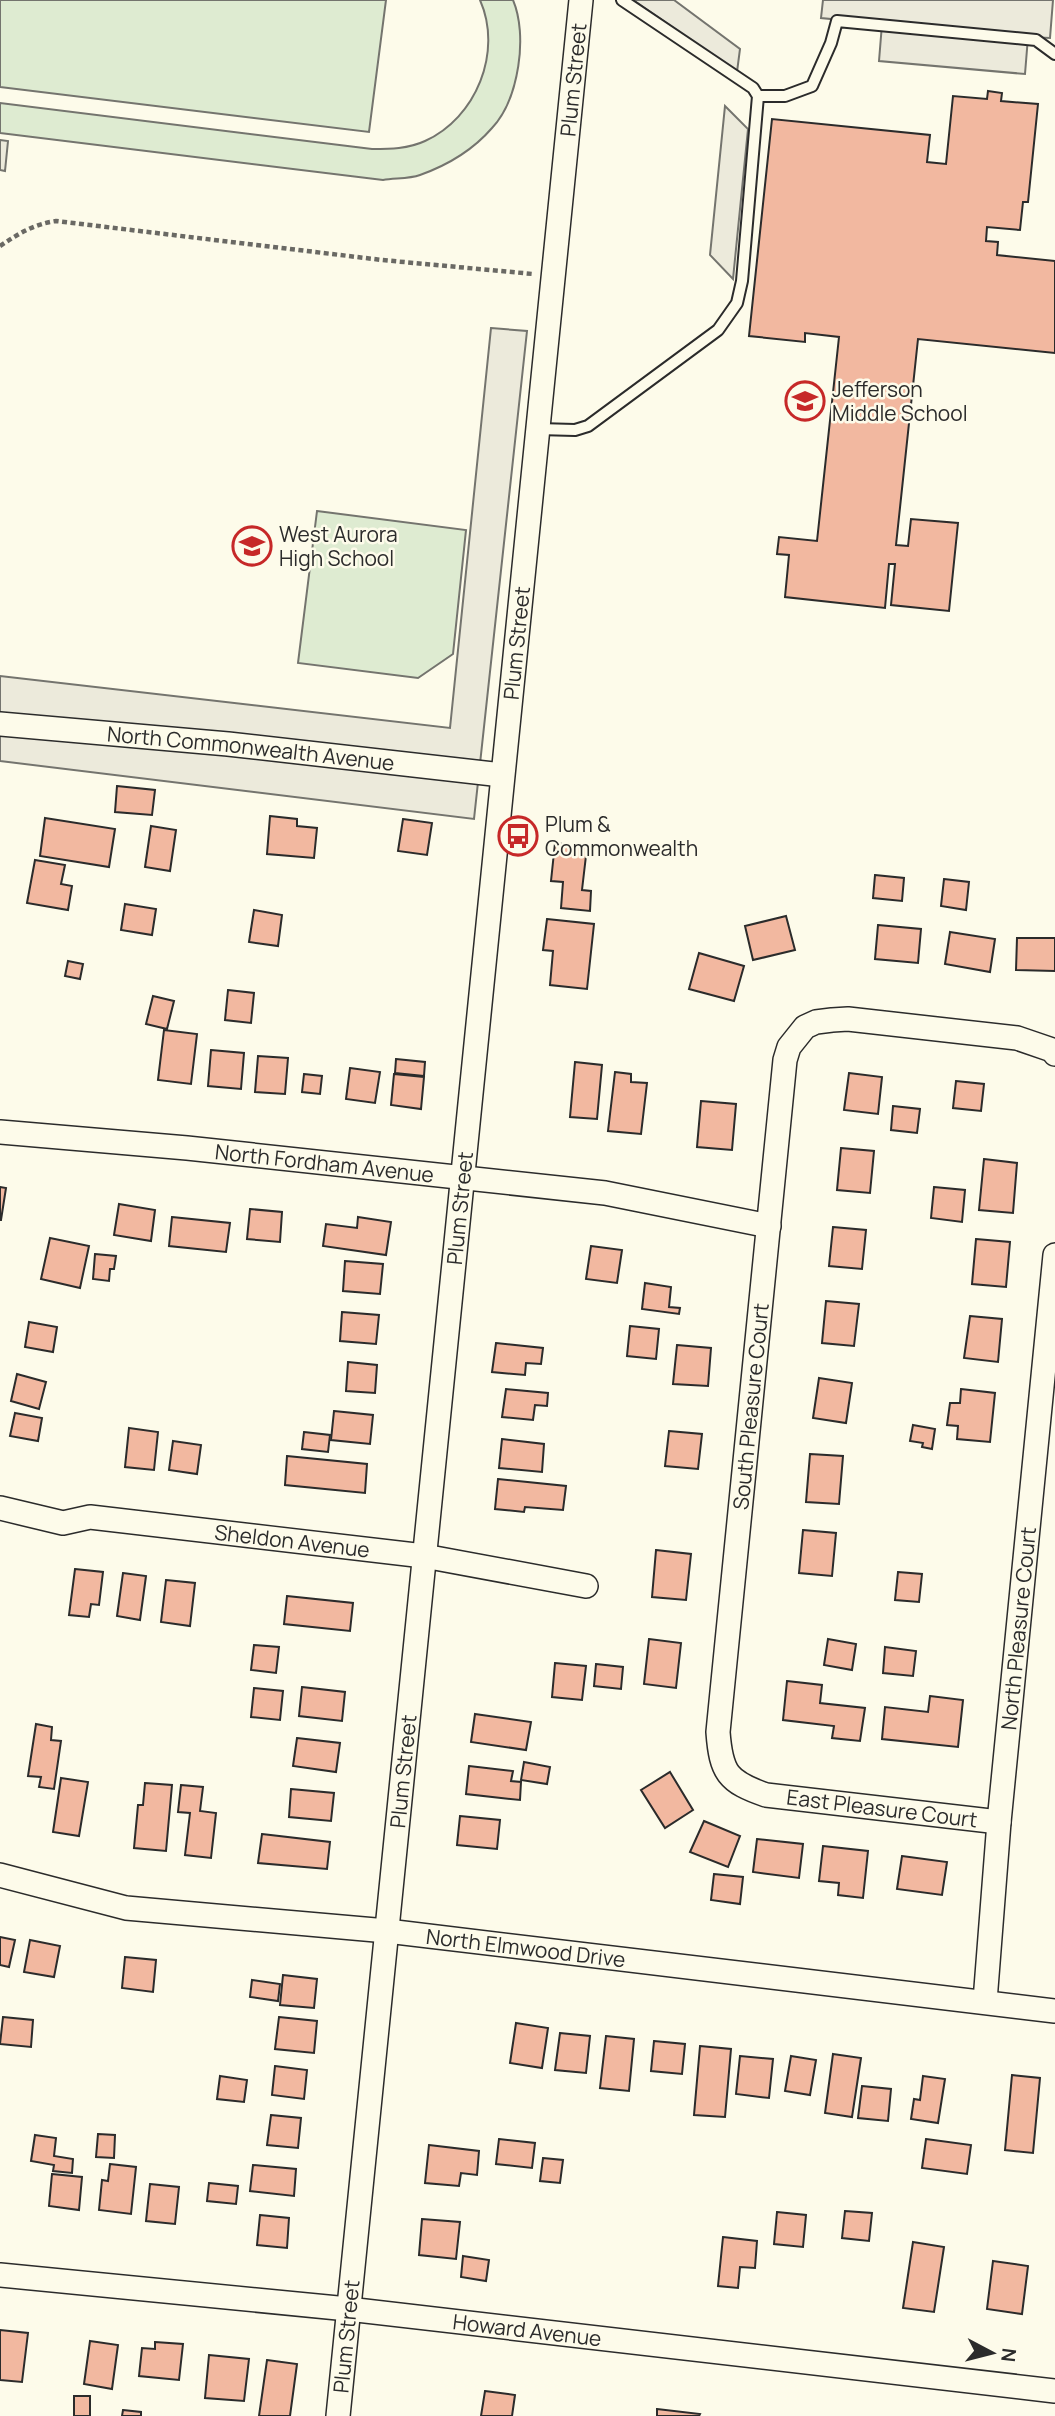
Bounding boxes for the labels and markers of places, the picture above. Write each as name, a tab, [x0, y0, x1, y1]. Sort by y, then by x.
place label: Jefferson Middle School	[832, 375, 968, 427]
school or university icon: Jefferson Middle School	[784, 380, 826, 422]
place label: West Aurora High School	[279, 520, 398, 572]
school or university icon: West Aurora High School	[231, 525, 273, 567]
place label: Plum & Commonwealth	[545, 810, 698, 862]
bus stop icon: Plum & Commonwealth	[497, 815, 539, 857]

